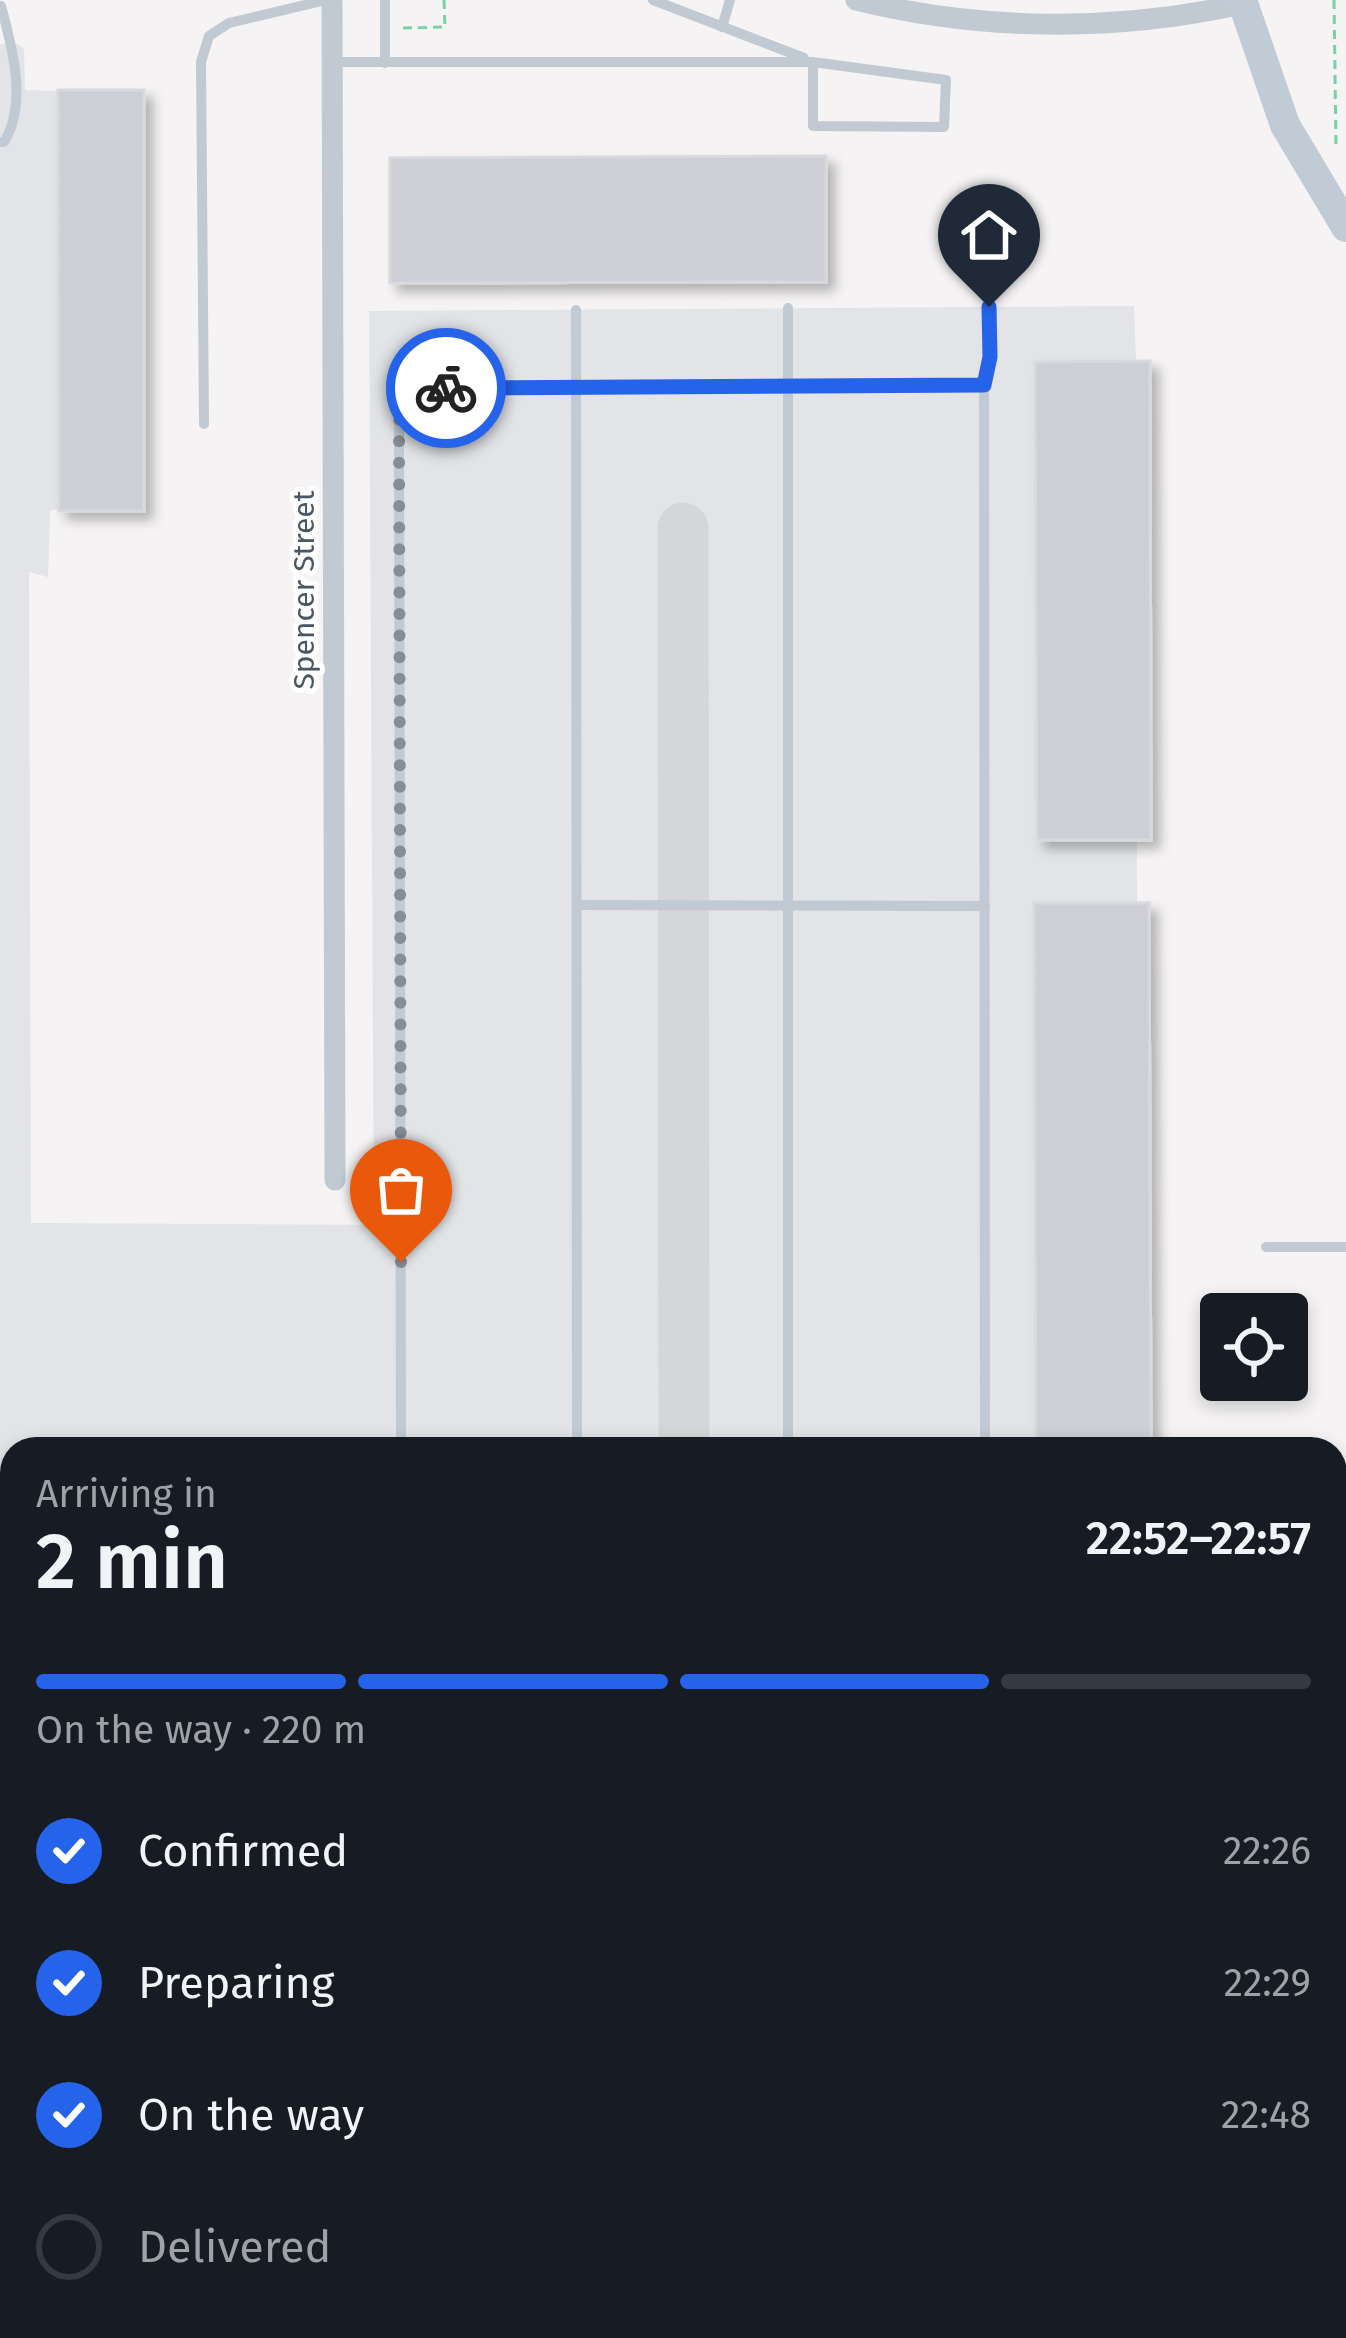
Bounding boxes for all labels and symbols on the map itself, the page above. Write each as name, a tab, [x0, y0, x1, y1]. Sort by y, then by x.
pin	[938, 184, 1040, 307]
courier	[386, 328, 506, 448]
street label: Spencer Street	[286, 490, 322, 690]
pin	[350, 1139, 452, 1262]

